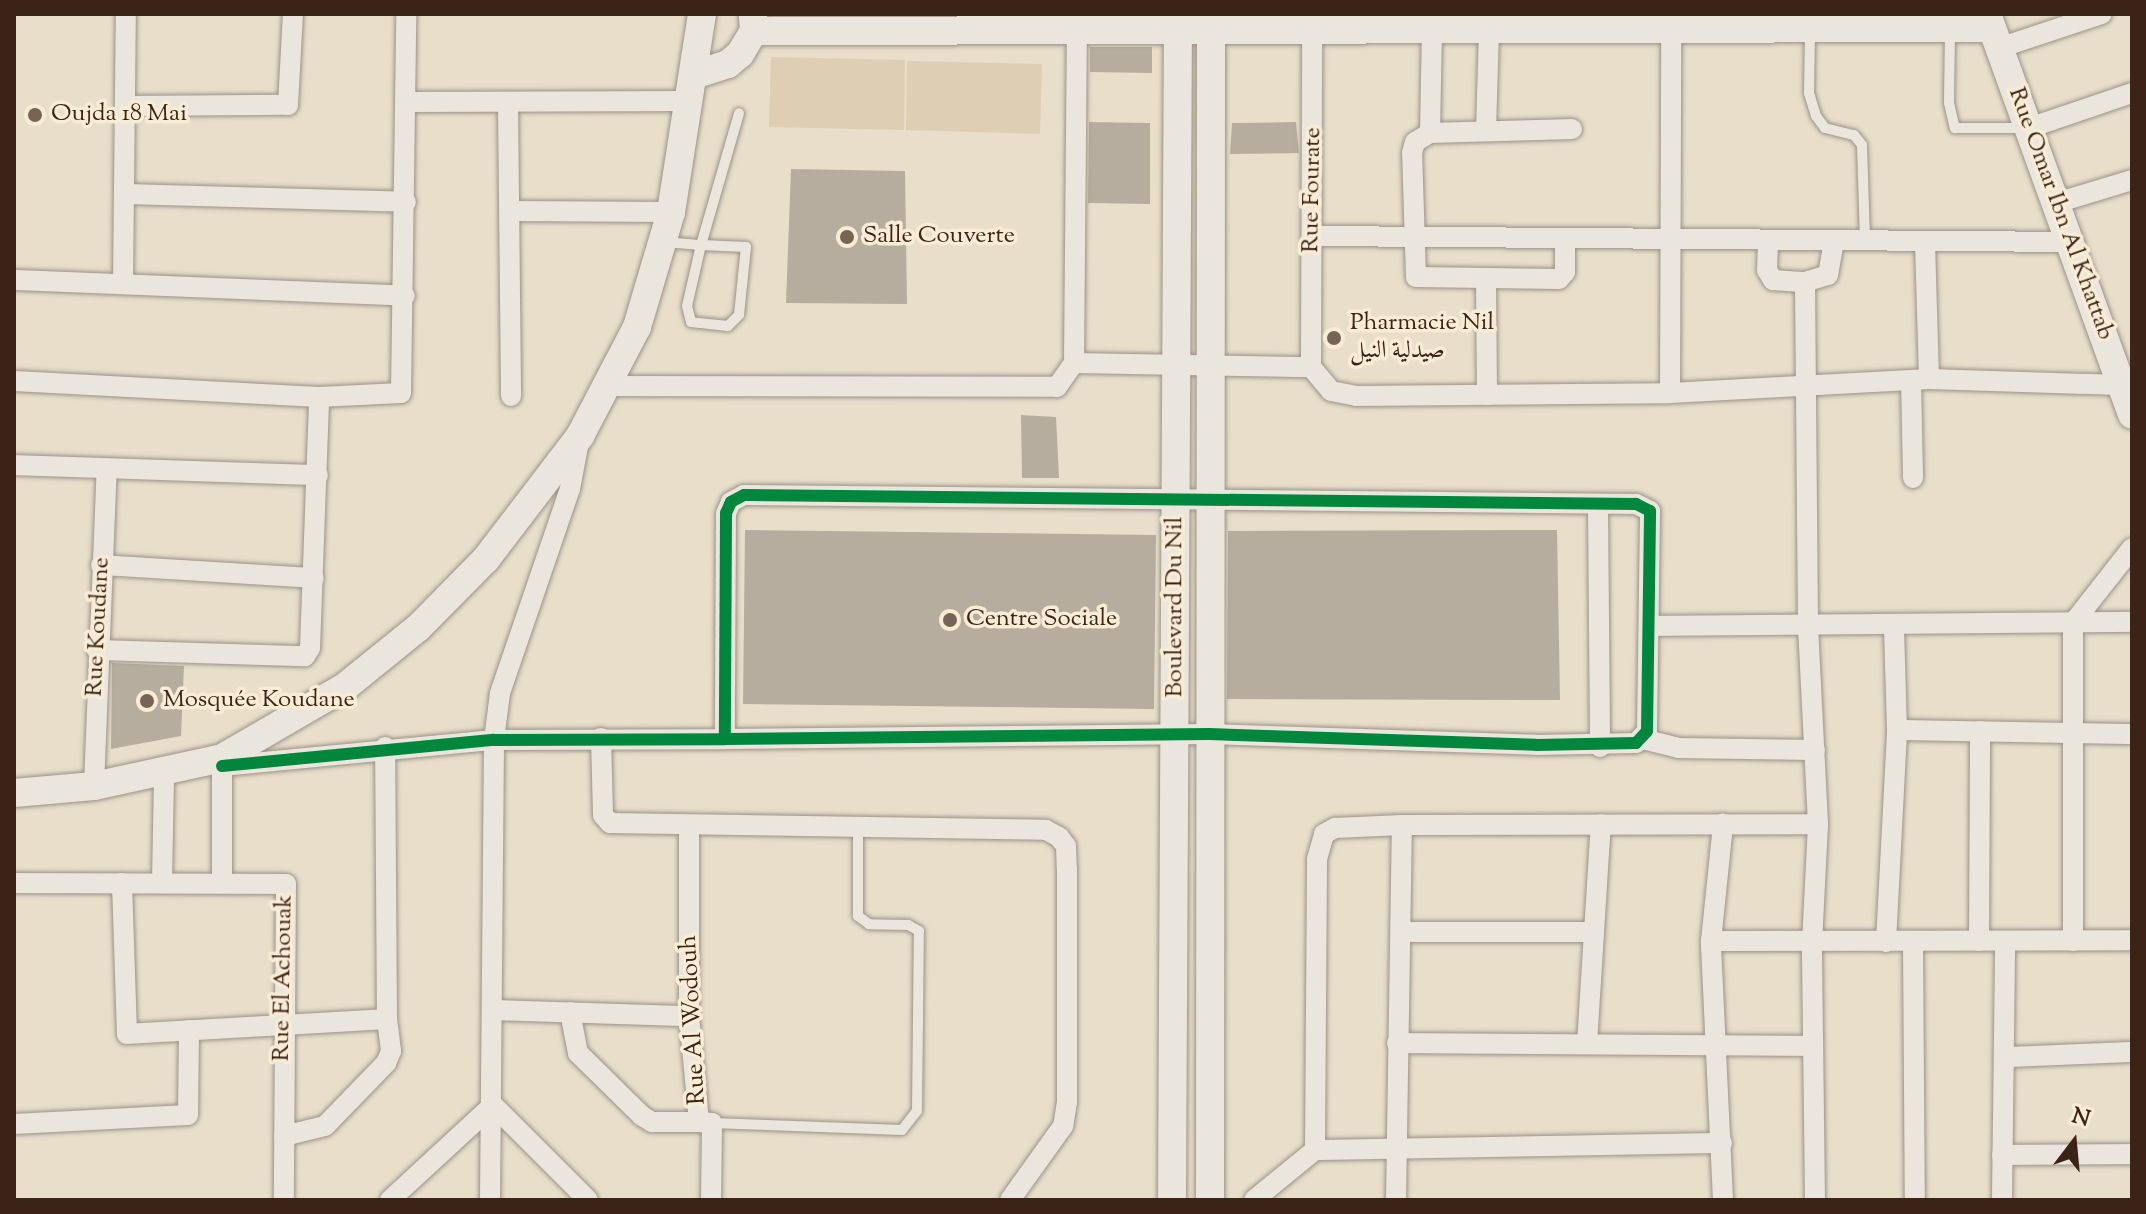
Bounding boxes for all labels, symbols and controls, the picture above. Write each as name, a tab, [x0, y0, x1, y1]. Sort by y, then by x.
street label: Rue Omar Ibn Al Khattab	[2001, 84, 2119, 344]
place label: Oujda 18 Mai	[51, 101, 187, 129]
marker: Oujda 18 Mai	[26, 106, 44, 124]
street label: Rue Fourate	[1298, 127, 1328, 253]
place label: Salle Couverte	[863, 223, 1015, 251]
marker: Salle Couverte	[838, 228, 856, 246]
place label: Pharmacie Nil صيدلية النيل	[1350, 310, 1494, 366]
marker: Pharmacie Nil صيدلية النيل	[1325, 329, 1343, 347]
street label: Boulevard Du Nil	[1162, 517, 1190, 697]
street label: Rue Koudane	[81, 557, 117, 697]
place label: Centre Sociale	[966, 606, 1117, 634]
marker: Centre Sociale	[941, 611, 959, 629]
place label: Mosquée Koudane	[163, 687, 355, 715]
marker: Mosquée Koudane	[138, 692, 156, 710]
street label: Rue El Achouak	[268, 894, 300, 1062]
street label: Rue Al Wodouh	[675, 934, 713, 1106]
text: N	[2068, 1101, 2093, 1137]
north arrow	[2034, 1102, 2114, 1182]

